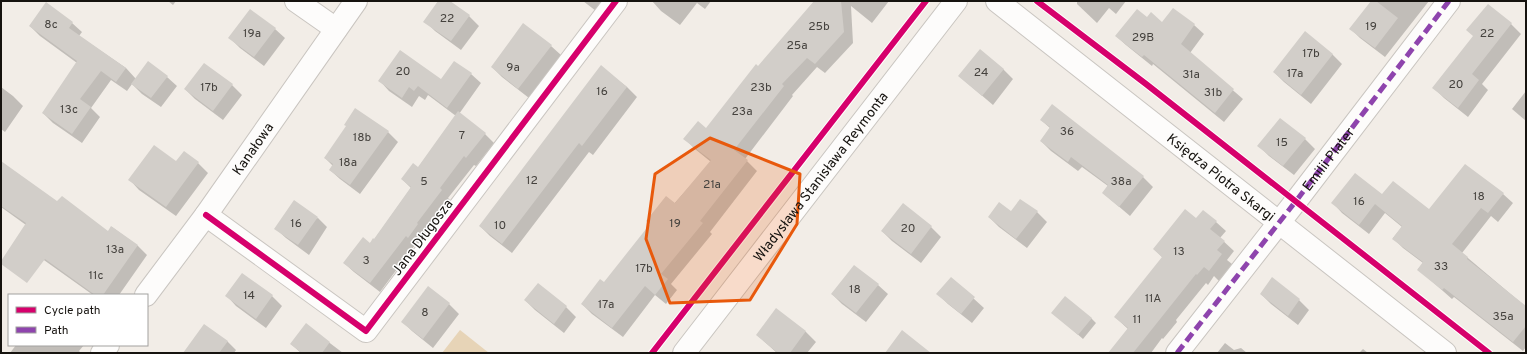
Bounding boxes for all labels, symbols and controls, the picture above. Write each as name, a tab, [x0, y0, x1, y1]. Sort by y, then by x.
house number: 22	[440, 11, 454, 27]
house number: 8c	[44, 17, 58, 33]
house number: 25b	[808, 19, 830, 35]
house number: 19	[1365, 19, 1377, 35]
house number: 19a	[243, 26, 261, 42]
house number: 22	[1480, 26, 1494, 42]
house number: 29B	[1132, 30, 1154, 46]
house number: 25a	[786, 38, 808, 54]
house number: 17b	[1302, 46, 1320, 62]
house number: 9a	[506, 60, 520, 76]
house number: 20	[395, 64, 411, 80]
house number: 24	[974, 65, 988, 81]
house number: 17a	[1287, 66, 1303, 82]
house number: 31a	[1182, 67, 1200, 83]
house number: 20	[1448, 77, 1464, 93]
house number: 17b	[200, 80, 218, 96]
house number: 23b	[750, 80, 772, 96]
house number: 16	[596, 84, 608, 100]
house number: 31b	[1204, 85, 1222, 101]
street label: Władysława Stanisława Reymonta	[750, 89, 893, 266]
house number: 13c	[60, 102, 78, 118]
house number: 23a	[732, 104, 753, 120]
street label: Kanałowa	[229, 120, 278, 179]
house number: 36	[1060, 124, 1074, 140]
street label: Emilii Plater	[1300, 124, 1359, 195]
house number: 7	[459, 128, 465, 144]
house number: 18b	[353, 130, 372, 146]
street label: Księdza Piotra Skargi	[1163, 131, 1278, 226]
house number: 15	[1276, 135, 1288, 151]
house number: 18a	[339, 155, 357, 171]
house number: 12	[526, 173, 538, 189]
house number: 5	[420, 174, 428, 190]
house number: 38a	[1111, 174, 1131, 190]
house number: 21a	[703, 177, 721, 193]
house number: 18	[1473, 189, 1485, 205]
house number: 16	[1353, 194, 1365, 210]
street label: Jana Długosza	[389, 196, 457, 279]
house number: 16	[290, 216, 302, 232]
house number: 19	[669, 216, 681, 232]
house number: 10	[494, 218, 506, 234]
house number: 20	[900, 221, 916, 237]
house number: 13a	[106, 242, 124, 258]
house number: 13	[1173, 244, 1185, 260]
house number: 3	[362, 253, 370, 269]
house number: 33	[1434, 259, 1448, 275]
house number: 17b	[635, 261, 653, 277]
house number: 11c	[89, 268, 103, 284]
house number: 18	[849, 282, 861, 298]
house number: 14	[243, 288, 255, 304]
house number: 11A	[1145, 291, 1161, 307]
legend	[8, 294, 148, 346]
house number: 17a	[598, 297, 614, 313]
text: Cycle path	[44, 303, 101, 319]
house number: 8	[421, 305, 429, 321]
house number: 35a	[1493, 309, 1514, 325]
house number: 11	[1133, 312, 1141, 328]
text: Path	[44, 323, 69, 339]

